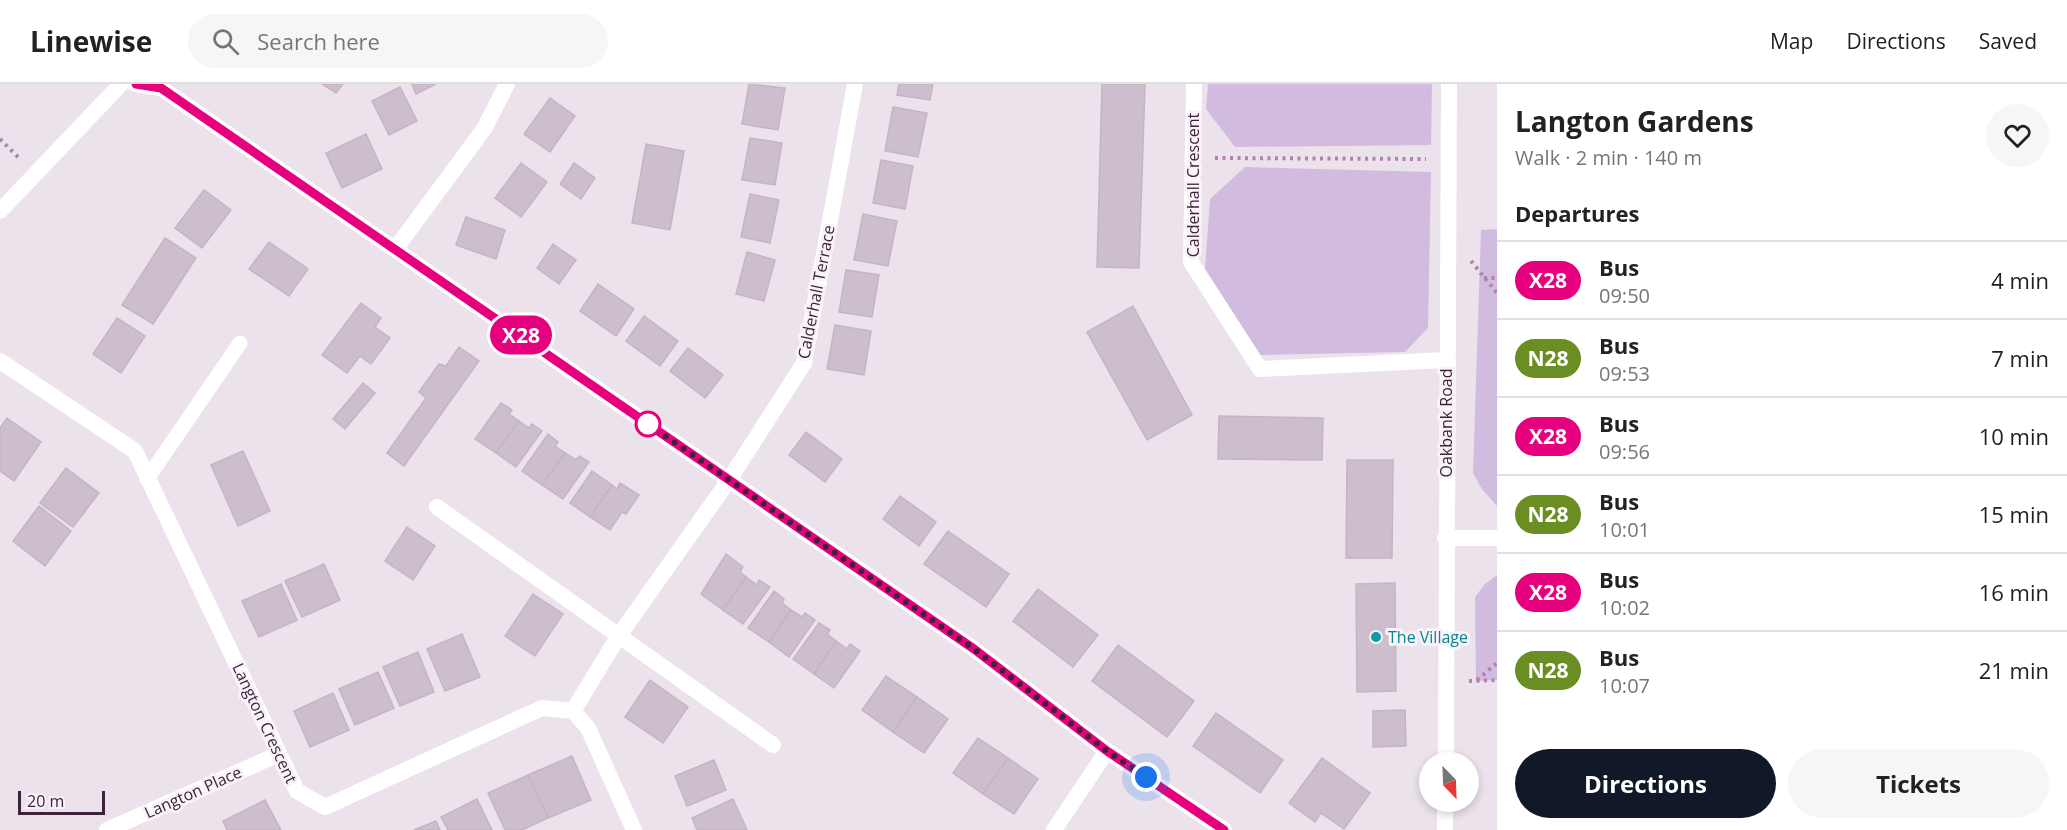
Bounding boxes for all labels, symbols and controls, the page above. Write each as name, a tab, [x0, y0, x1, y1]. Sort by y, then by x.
search box	[188, 14, 608, 68]
text: Linewise	[30, 22, 152, 60]
icon: search	[209, 25, 242, 58]
text: Search here	[257, 26, 380, 56]
text: Map	[1770, 27, 1813, 55]
text: Directions	[1846, 27, 1946, 55]
text: Saved	[1979, 27, 2037, 55]
text: Langton Gardens	[1515, 102, 1754, 140]
button: heart	[1986, 104, 2049, 167]
street label: Calderhall Crescent	[1182, 112, 1204, 257]
text: Walk · 2 min · 140 m	[1515, 144, 1702, 171]
text: Departures	[1515, 198, 1639, 228]
street label: Calderhall Terrace	[792, 223, 840, 361]
text: Bus	[1599, 252, 1639, 282]
text: 4 min	[1991, 265, 2049, 295]
text: X28	[1529, 266, 1567, 294]
text: 09:50	[1599, 282, 1650, 309]
line badge: X28	[486, 316, 556, 354]
text: X28	[502, 321, 540, 349]
text: Bus	[1599, 330, 1639, 360]
text: 7 min	[1991, 343, 2049, 373]
text: N28	[1527, 344, 1569, 372]
text: 09:53	[1599, 360, 1650, 387]
street label: Oakbank Road	[1435, 369, 1457, 477]
text: Bus	[1599, 408, 1639, 438]
unlabelled marker	[635, 411, 661, 437]
text: 10 min	[1979, 421, 2049, 451]
text: X28	[1529, 422, 1567, 450]
text: 09:56	[1599, 438, 1650, 465]
text: Bus	[1599, 486, 1639, 516]
text: 15 min	[1979, 499, 2049, 529]
text: N28	[1527, 500, 1569, 528]
text: 10:01	[1599, 516, 1650, 543]
text: Bus	[1599, 564, 1639, 594]
text: 16 min	[1979, 577, 2049, 607]
text: X28	[1529, 578, 1567, 606]
text: 10:02	[1599, 594, 1650, 621]
place label: The Village	[1388, 626, 1468, 648]
marker: The Village	[1369, 630, 1383, 644]
text: Bus	[1599, 642, 1639, 672]
text: 21 min	[1979, 655, 2049, 685]
text: N28	[1527, 656, 1569, 684]
street label: Langton Crescent	[227, 659, 303, 787]
text: 10:07	[1599, 672, 1650, 699]
button: Directions	[1515, 749, 1776, 818]
button: Tickets	[1788, 749, 2049, 818]
north arrow	[1419, 752, 1479, 812]
map controls	[1419, 752, 1479, 812]
street label: Langton Place	[141, 761, 245, 823]
your location	[1131, 762, 1161, 792]
scale bar	[18, 788, 105, 816]
text: 20 m	[27, 790, 64, 812]

